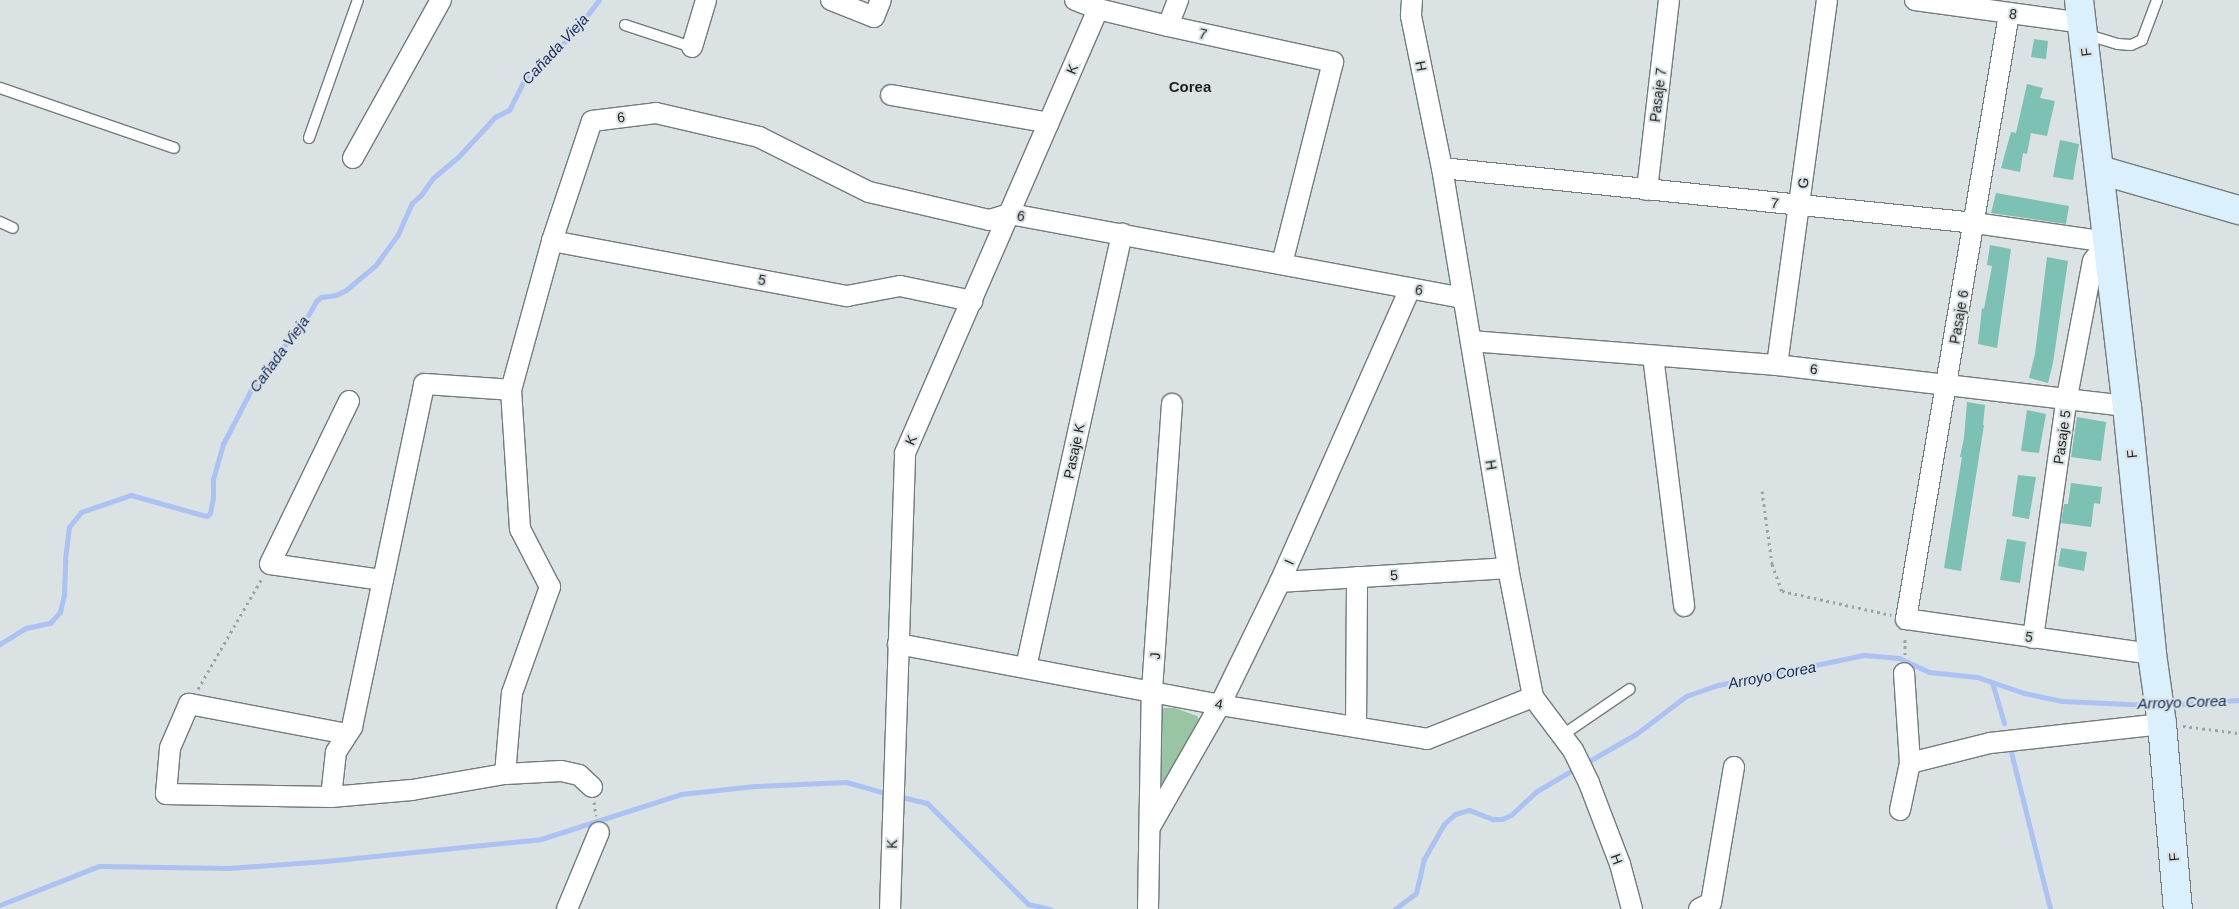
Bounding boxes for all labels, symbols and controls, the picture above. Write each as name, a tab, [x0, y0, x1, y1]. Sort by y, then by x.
street label: 8	[2008, 5, 2018, 23]
water label: Cañada Vieja	[518, 10, 592, 88]
street label: 7	[1197, 25, 1209, 43]
street label: F	[2077, 47, 2095, 57]
street label: H	[1412, 59, 1430, 73]
street label: K	[1062, 61, 1082, 77]
street label: Pasaje 7	[1646, 67, 1670, 123]
district label: Corea	[1169, 78, 1211, 96]
street label: 6	[616, 108, 626, 126]
street label: G	[1794, 176, 1812, 190]
street label: 7	[1770, 194, 1780, 212]
street label: 6	[1016, 207, 1026, 225]
street label: 5	[757, 271, 767, 289]
street label: 6	[1414, 281, 1424, 299]
street label: Pasaje 6	[1946, 289, 1972, 345]
water label: Cañada Vieja	[245, 312, 313, 396]
street label: 6	[1809, 360, 1819, 378]
street label: Pasaje 5	[2050, 409, 2074, 465]
street label: Pasaje K	[1060, 422, 1088, 480]
street label: K	[901, 432, 921, 448]
street label: F	[2123, 449, 2141, 459]
street label: H	[1482, 459, 1500, 471]
street label: I	[1281, 557, 1297, 567]
street label: 5	[1390, 566, 1398, 584]
street label: 5	[2024, 628, 2034, 646]
street label: J	[1146, 652, 1164, 660]
water label: Arroyo Corea	[1727, 658, 1817, 692]
water label: Arroyo Corea	[2137, 691, 2227, 713]
street label: 4	[1214, 695, 1224, 713]
street label: K	[883, 839, 901, 849]
street label: H	[1607, 851, 1627, 867]
street label: F	[2165, 852, 2183, 862]

